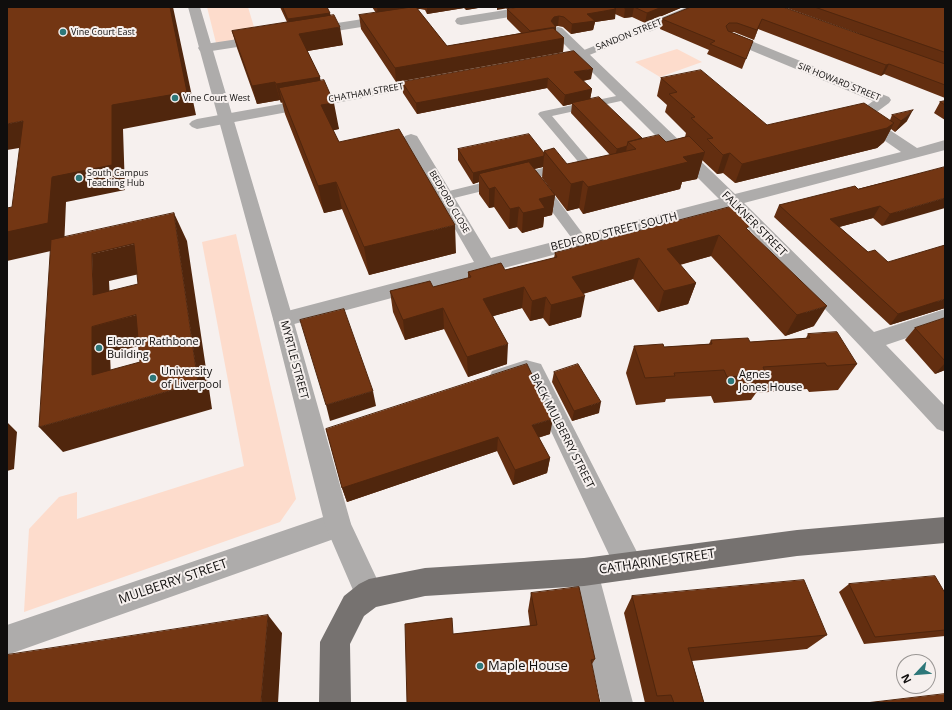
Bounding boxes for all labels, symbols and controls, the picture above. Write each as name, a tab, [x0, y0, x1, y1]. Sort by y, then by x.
street label: SANDON STREET	[594, 17, 664, 53]
marker: Vine Court East	[58, 27, 68, 37]
place label: Vine Court East	[71, 27, 135, 37]
street label: SIR HOWARD STREET	[796, 61, 882, 103]
street label: CHATHAM STREET	[328, 81, 404, 105]
marker: Vine Court West	[170, 93, 180, 103]
place label: Vine Court West	[183, 93, 250, 103]
place label: South Campus Teaching Hub	[87, 168, 148, 189]
street label: BEDFORD CLOSE	[427, 169, 471, 235]
marker: South Campus Teaching Hub	[74, 173, 84, 183]
street label: FALKNER STREET	[719, 189, 789, 259]
street label: BEDFORD STREET SOUTH	[549, 210, 679, 254]
street label: MYRTLE STREET	[277, 319, 311, 401]
place label: Eleanor Rathbone Building	[107, 335, 199, 361]
marker: Eleanor Rathbone Building	[94, 343, 104, 353]
place label: University of Liverpool	[161, 365, 222, 391]
place label: Agnes Jones House	[739, 368, 802, 394]
street label: BACK MULBERRY STREET	[527, 371, 597, 491]
marker: University of Liverpool	[148, 373, 158, 383]
marker: Agnes Jones House	[726, 376, 736, 386]
street label: CATHARINE STREET	[598, 546, 716, 578]
street label: MULBERRY STREET	[116, 556, 230, 608]
north arrow	[896, 654, 936, 694]
place label: Maple House	[488, 658, 568, 674]
marker: Maple House	[475, 661, 485, 671]
text: N	[897, 672, 914, 686]

